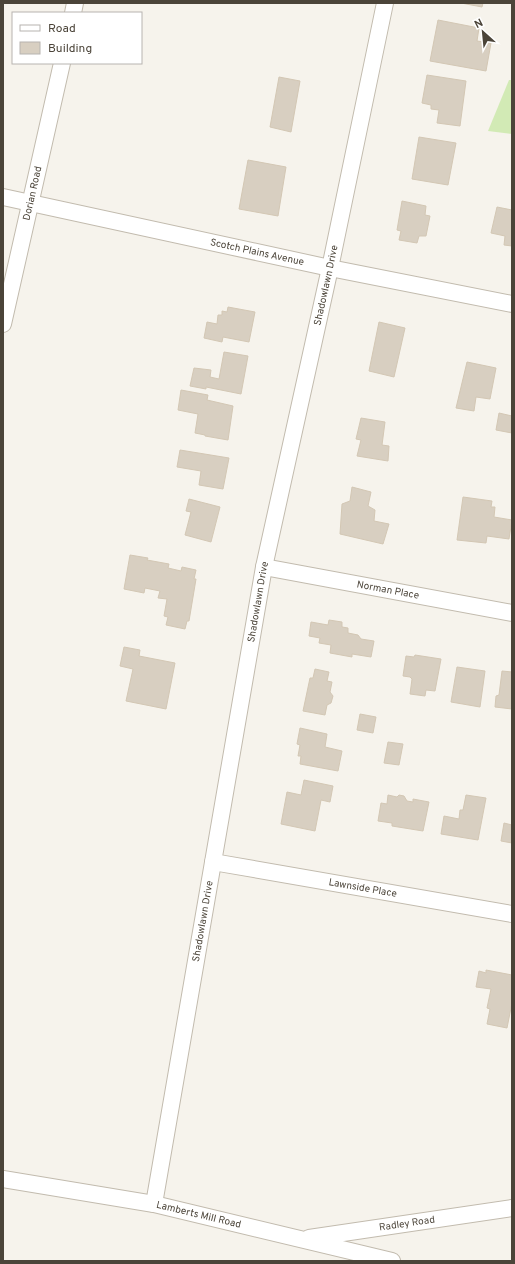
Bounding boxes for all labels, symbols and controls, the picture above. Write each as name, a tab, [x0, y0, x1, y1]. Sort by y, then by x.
legend	[12, 12, 142, 64]
north arrow	[463, 12, 503, 52]
text: N	[472, 16, 486, 32]
text: Road	[48, 21, 76, 37]
text: Building	[48, 41, 92, 57]
street label: Dorian Road	[20, 165, 45, 222]
street label: Scotch Plains Avenue	[209, 236, 305, 269]
street label: Shadowlawn Drive	[311, 244, 341, 327]
street label: Shadowlawn Drive	[245, 560, 272, 643]
street label: Norman Place	[356, 578, 420, 602]
street label: Lawnside Place	[328, 876, 398, 900]
street label: Shadowlawn Drive	[189, 880, 216, 963]
street label: Lamberts Mill Road	[155, 1198, 242, 1231]
street label: Radley Road	[378, 1213, 436, 1234]

